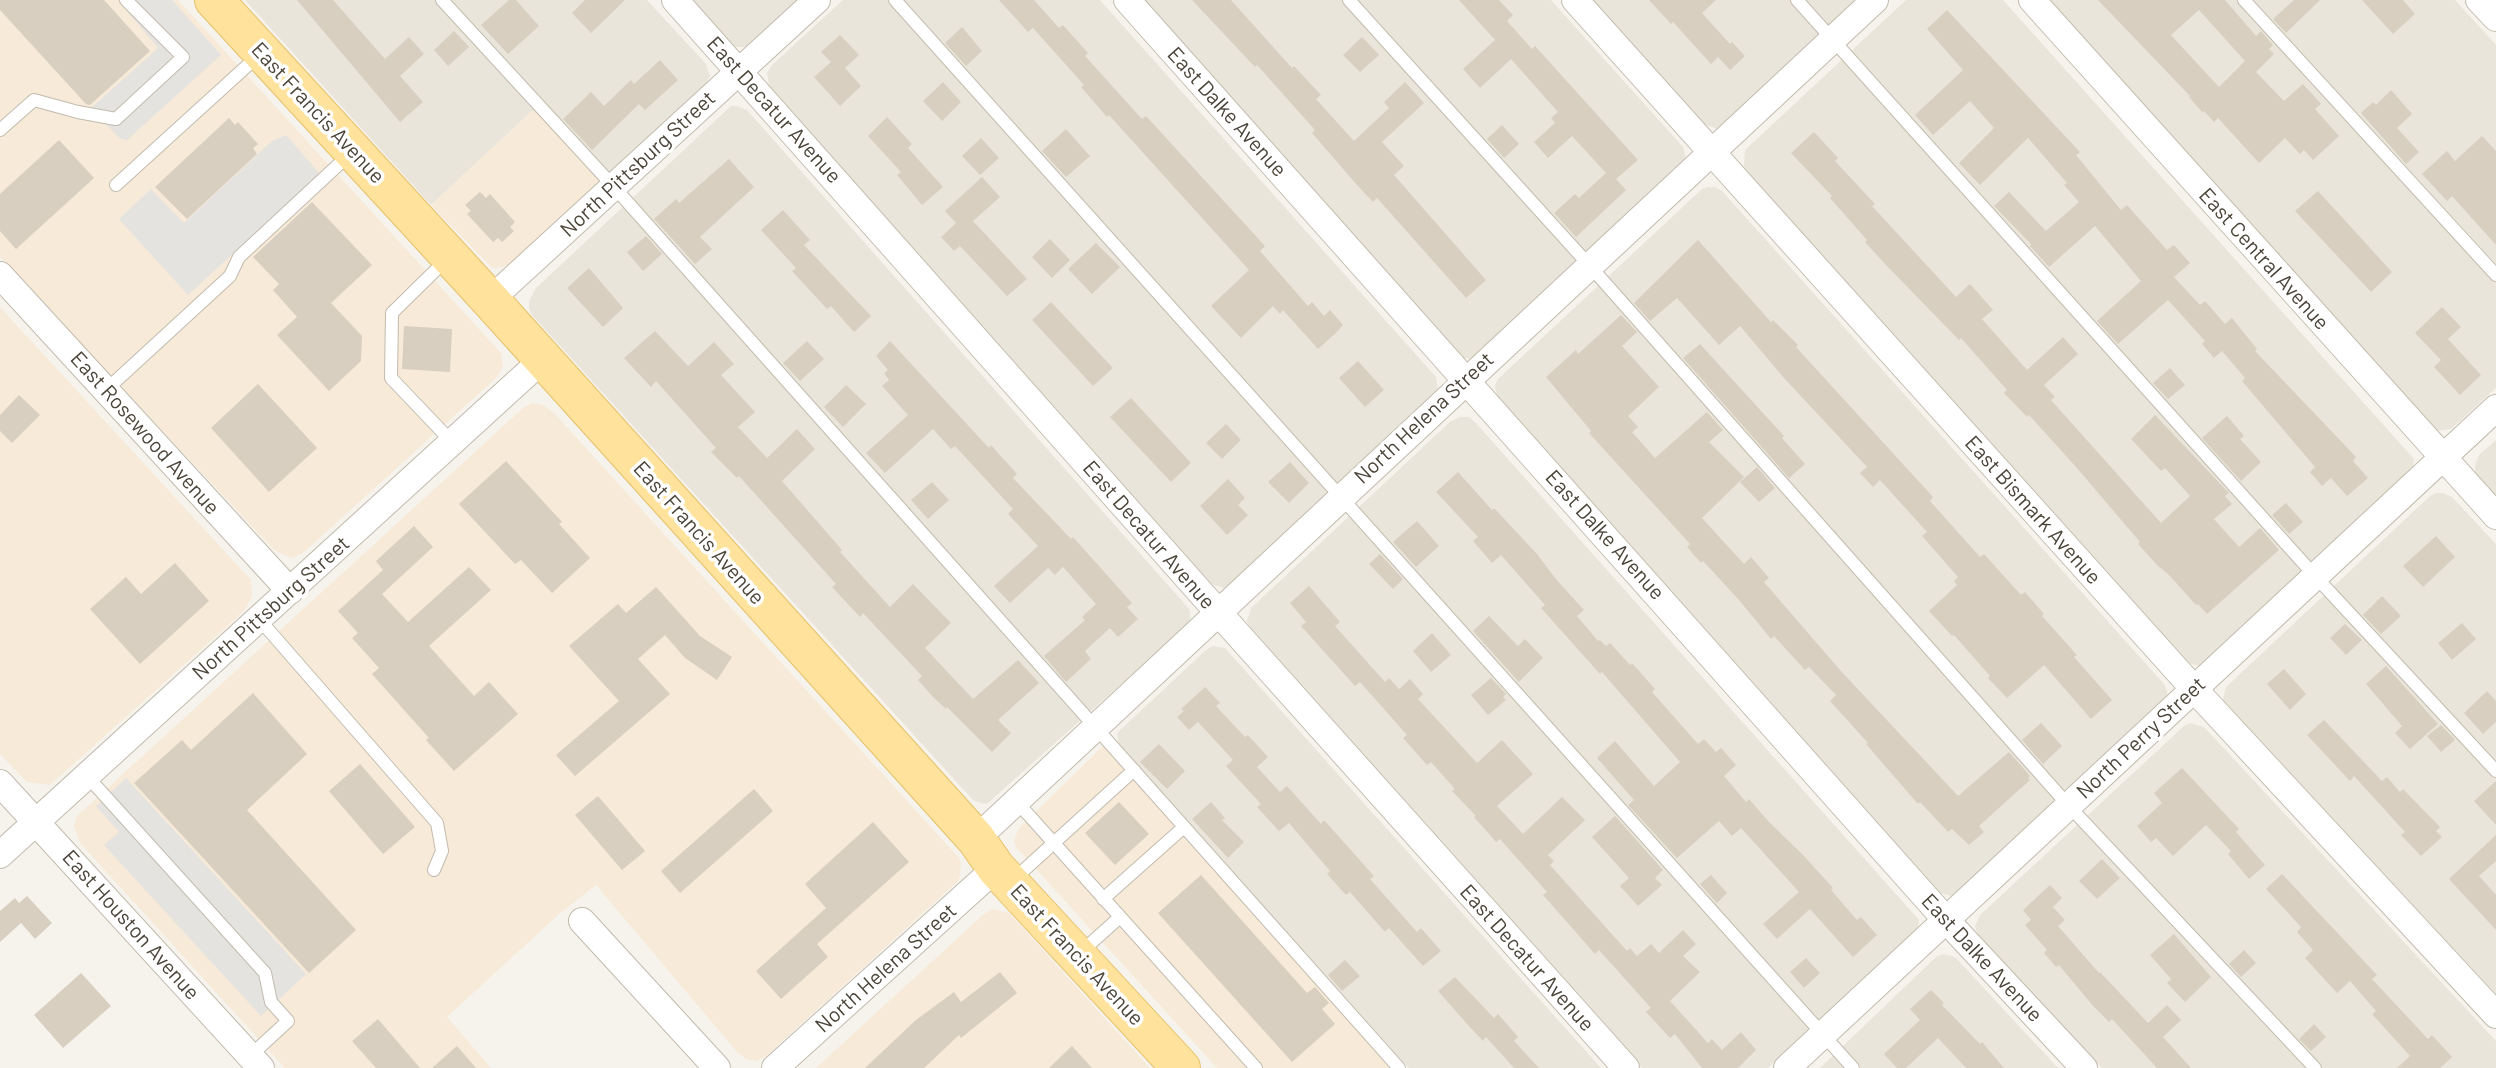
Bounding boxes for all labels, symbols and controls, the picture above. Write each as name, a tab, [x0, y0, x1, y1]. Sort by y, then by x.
street label: East Decatur Avenue	[702, 31, 846, 189]
street label: East Francis Avenue	[246, 37, 390, 189]
street label: East Dalke Avenue	[1162, 42, 1292, 182]
street label: North Pittsburg Street	[555, 86, 721, 242]
street label: East Central Avenue	[2194, 183, 2334, 335]
street label: East Rosewood Avenue	[65, 346, 225, 520]
street label: North Helena Street	[1349, 347, 1499, 489]
street label: East Bismark Avenue	[1960, 431, 2106, 589]
street label: East Francis Avenue	[628, 456, 770, 610]
street label: East Decatur Avenue	[1078, 456, 1220, 614]
street label: East Dalke Avenue	[1540, 465, 1670, 605]
street label: North Pittsburg Street	[187, 531, 355, 685]
street label: North Perry Street	[2071, 672, 2211, 804]
street label: East Houston Avenue	[57, 845, 205, 1005]
street label: East Francis Avenue	[1005, 879, 1149, 1031]
street label: East Decatur Avenue	[1455, 879, 1599, 1037]
street label: East Dalke Avenue	[1916, 889, 2048, 1027]
street label: North Helena Street	[810, 898, 962, 1038]

